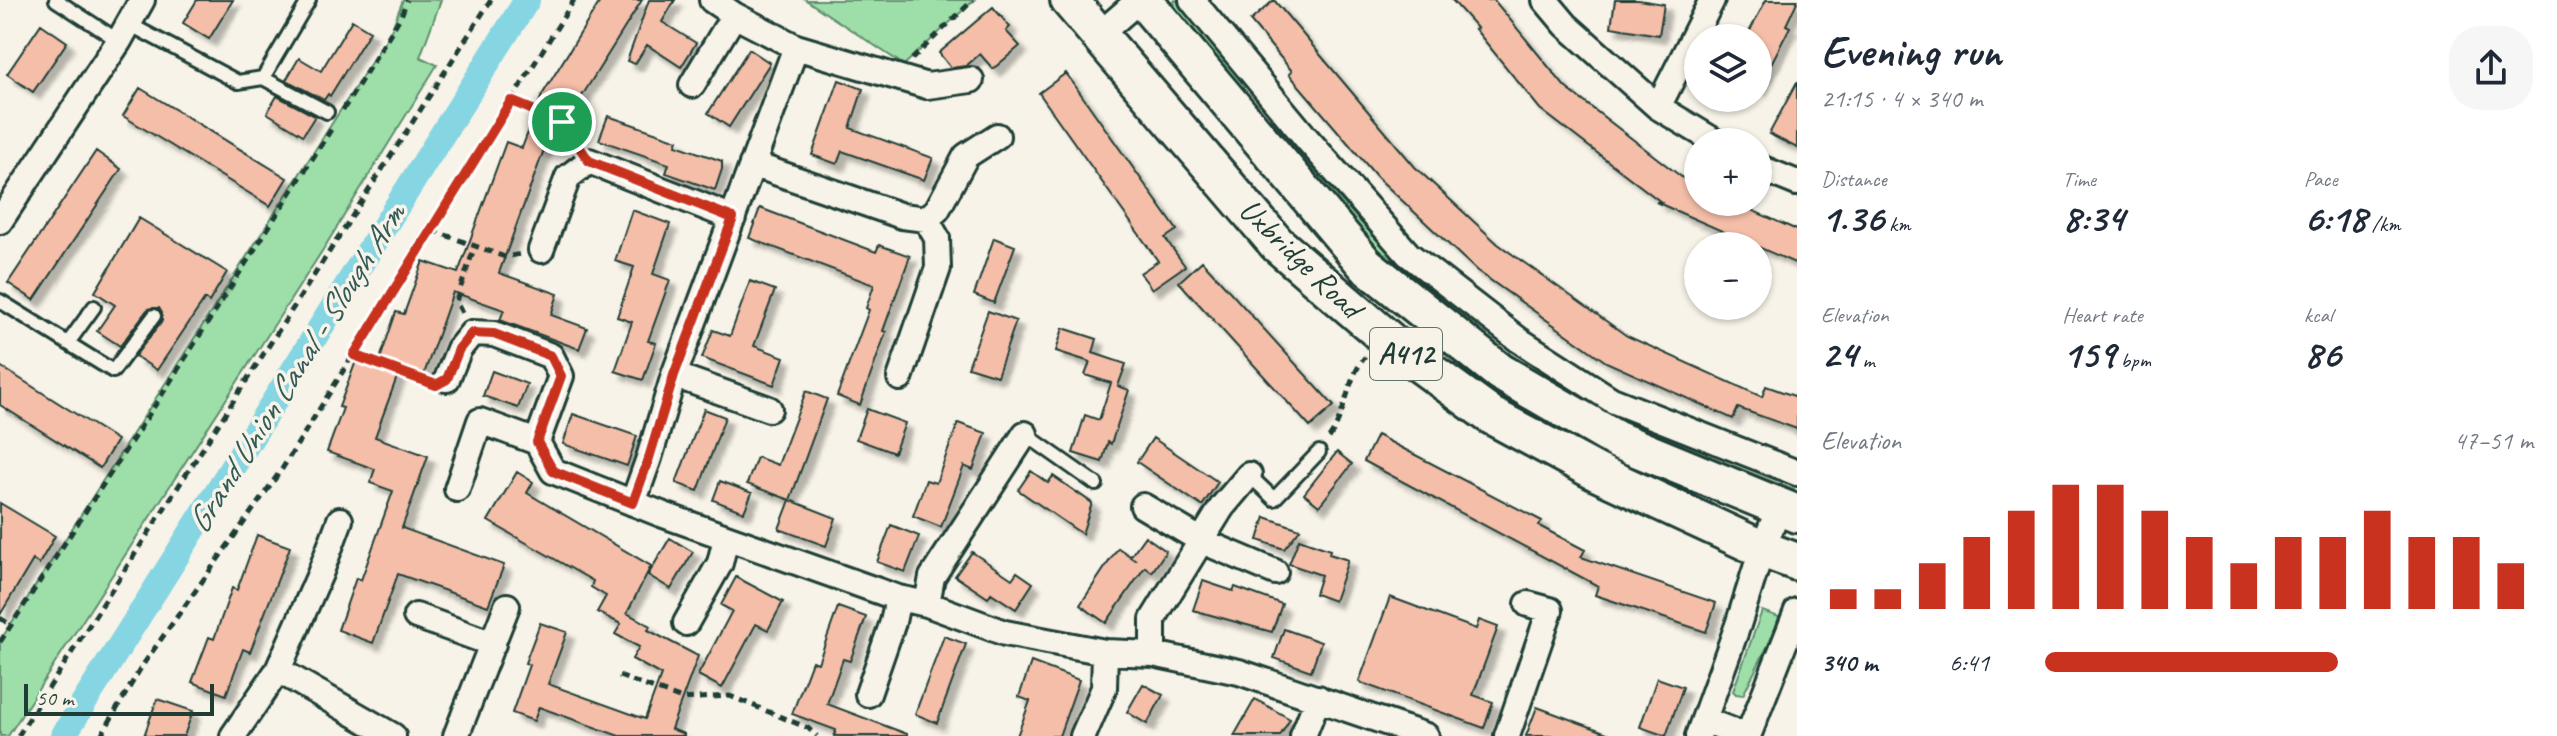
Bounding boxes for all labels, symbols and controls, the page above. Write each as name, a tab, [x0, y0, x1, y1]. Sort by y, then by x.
map controls	[1684, 24, 1772, 320]
button: layers	[1684, 24, 1772, 112]
text: Evening run	[1821, 24, 2001, 79]
button: share	[2449, 26, 2533, 110]
text: 21:15 · 4 × 340 m	[1821, 82, 1982, 115]
pin	[528, 88, 596, 156]
icon: arrive	[540, 100, 584, 144]
button: +	[1684, 128, 1772, 216]
text: Distance	[1821, 165, 1887, 193]
text: Time	[2062, 165, 2096, 193]
text: Pace	[2304, 165, 2338, 193]
street label: Uxbridge Road	[1230, 190, 1374, 330]
water label: Grand Union Canal - Slough Arm	[176, 193, 416, 541]
text: 1.36	[1821, 193, 1884, 243]
text: 8:34	[2062, 193, 2124, 243]
text: 6:18	[2304, 193, 2366, 243]
text: km	[1884, 210, 1911, 238]
text: /km	[2366, 210, 2401, 238]
button: −	[1684, 232, 1772, 320]
text: Elevation	[1821, 301, 1889, 329]
text: Heart rate	[2062, 301, 2143, 329]
text: kcal	[2304, 301, 2333, 329]
road number: A412	[1370, 328, 1442, 380]
text: 24	[1821, 329, 1857, 379]
text: 159	[2062, 329, 2115, 379]
text: 86	[2304, 329, 2341, 379]
text: m	[1857, 346, 1875, 374]
text: bpm	[2115, 346, 2151, 374]
text: Elevation	[1821, 424, 1901, 457]
text: 47–51 m	[2454, 424, 2533, 457]
text: 340 m	[1821, 646, 1877, 679]
text: 6:41	[1949, 646, 1989, 679]
scale bar	[24, 680, 214, 716]
text: 50 m	[36, 684, 73, 712]

